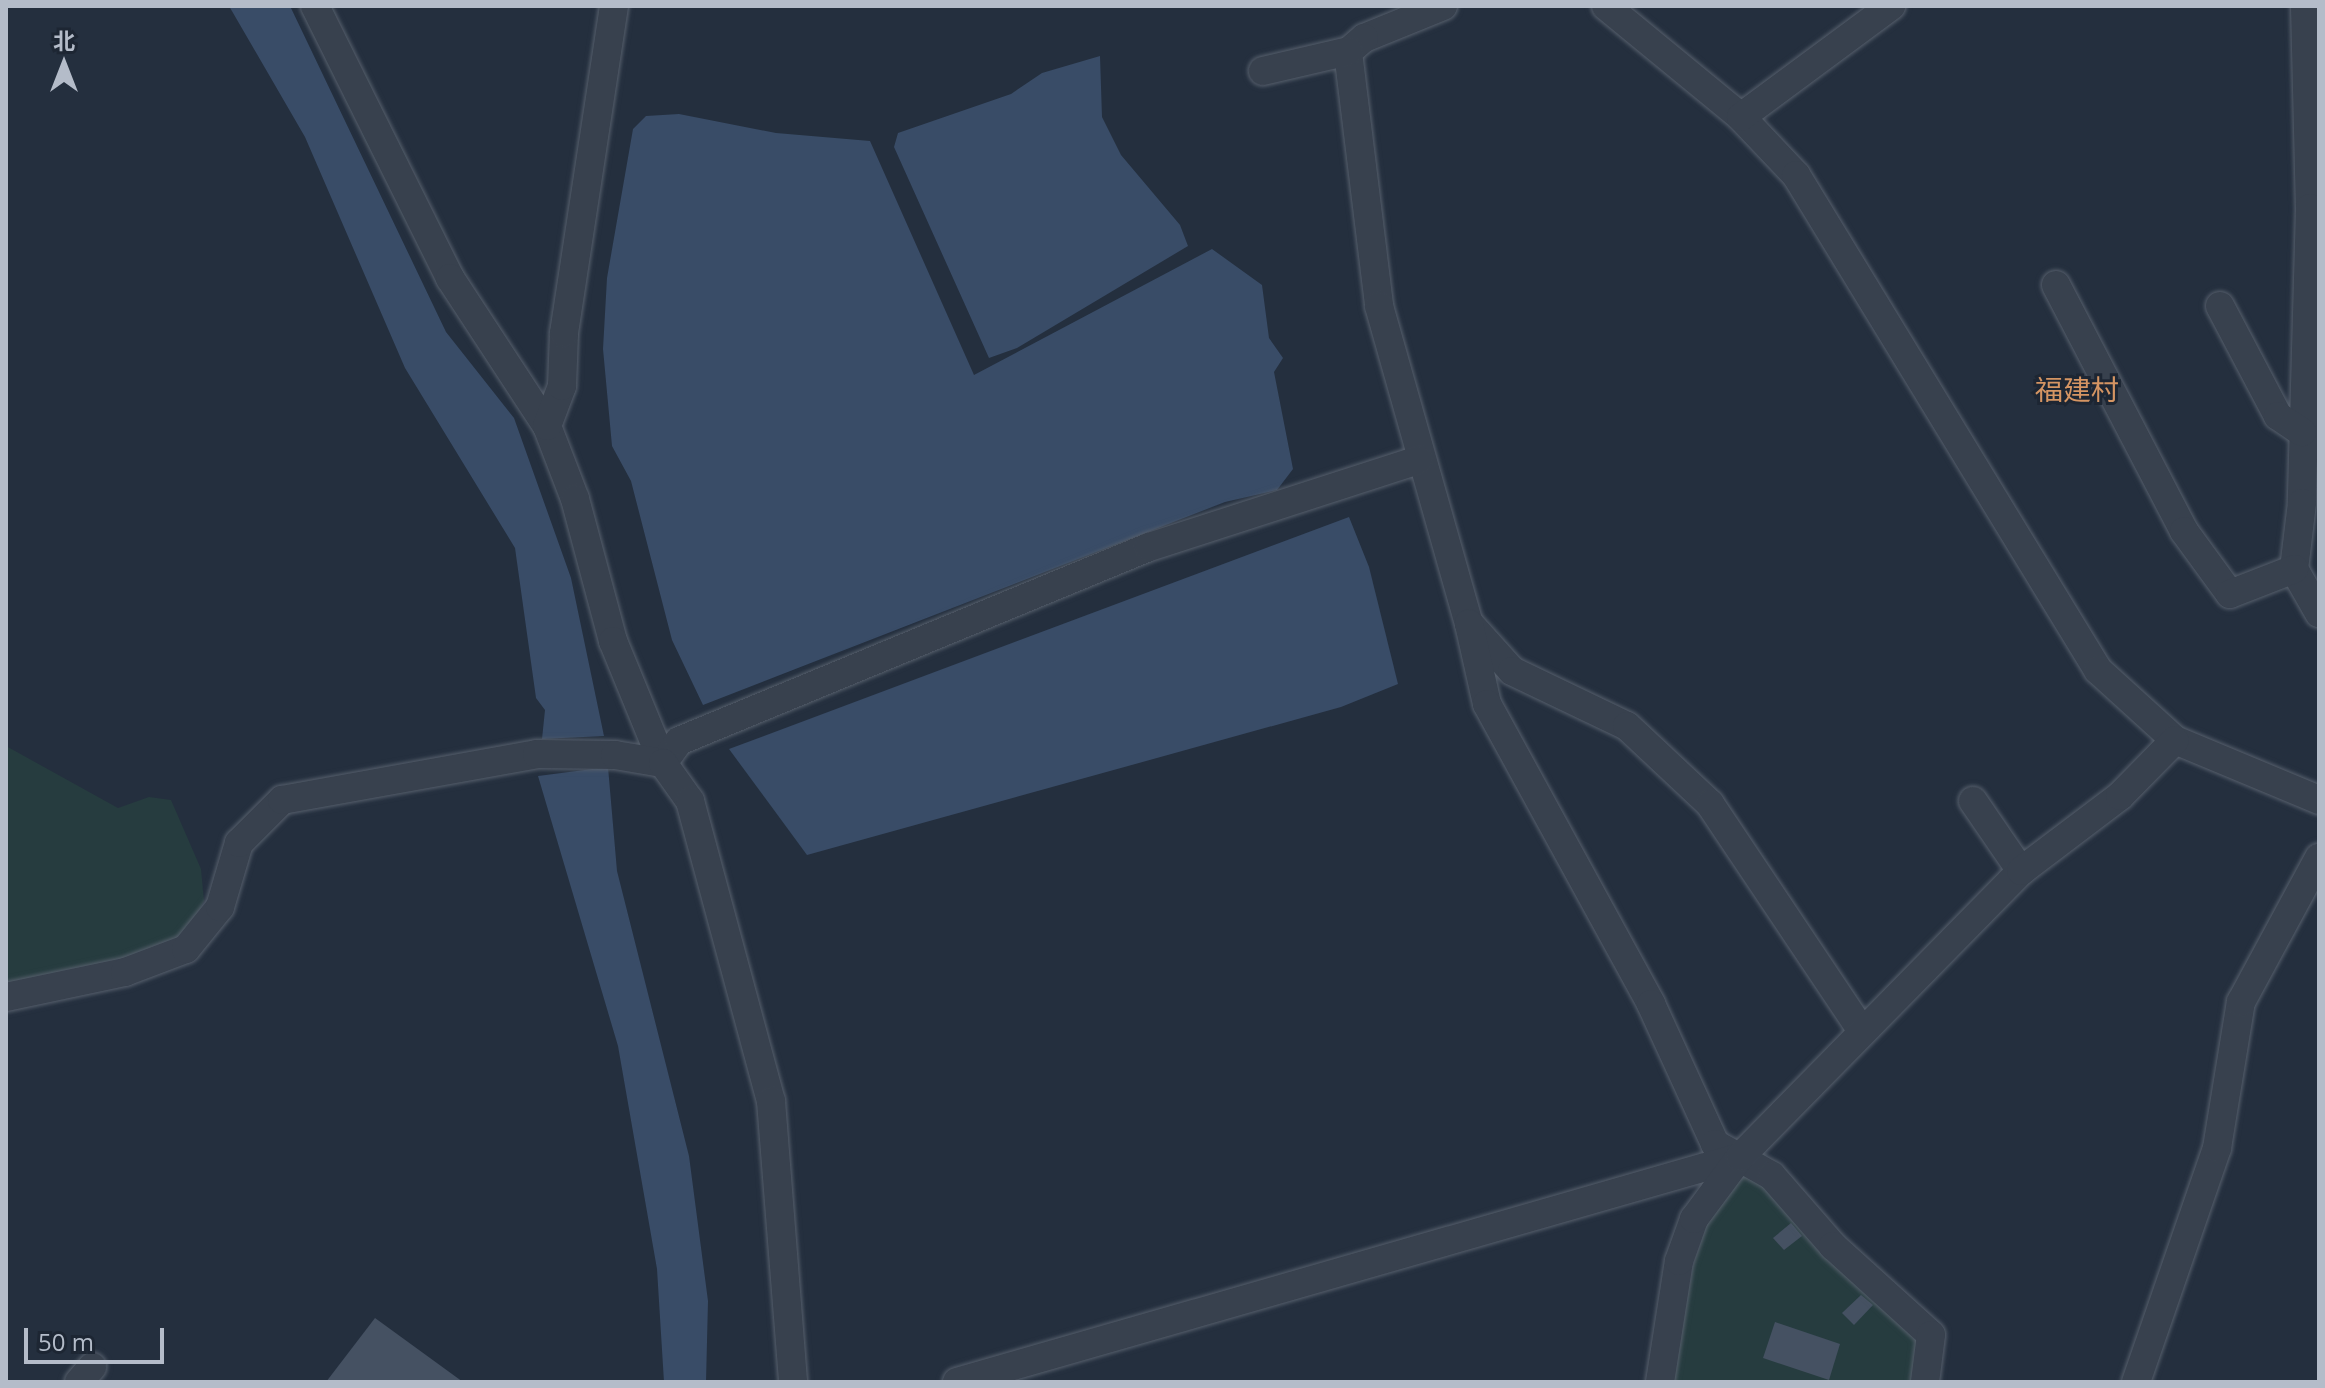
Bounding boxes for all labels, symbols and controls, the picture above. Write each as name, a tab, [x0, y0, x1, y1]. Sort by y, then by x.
north arrow	[24, 24, 104, 104]
text: 北	[53, 25, 75, 55]
district label: 福建村	[2035, 372, 2119, 406]
scale bar	[28, 1312, 168, 1362]
text: 50 m	[38, 1325, 94, 1358]

